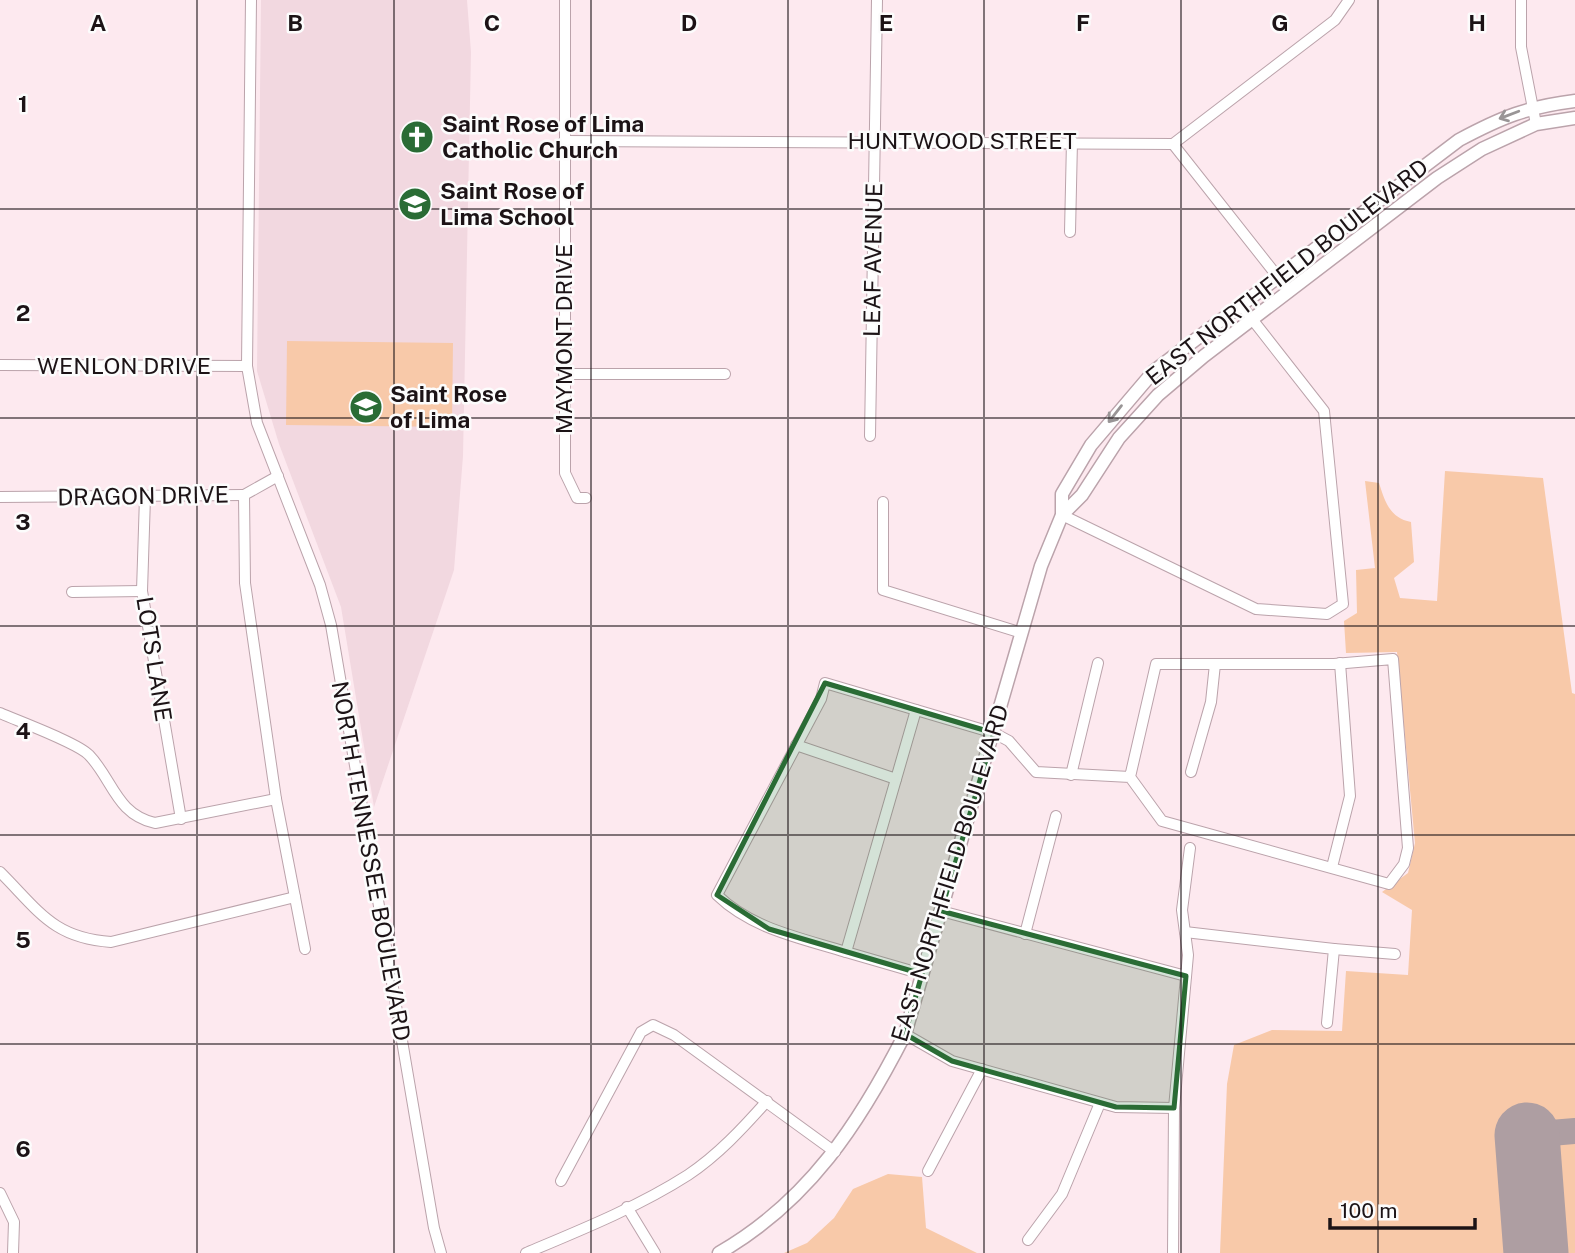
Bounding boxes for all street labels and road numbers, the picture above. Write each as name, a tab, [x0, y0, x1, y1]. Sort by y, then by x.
street label: HUNTWOOD STREET	[847, 127, 1077, 154]
street label: EAST NORTHFIELD BOULEVARD	[1140, 153, 1433, 390]
street label: LEAF AVENUE	[858, 183, 887, 337]
street label: MAYMONT DRIVE	[550, 244, 577, 434]
street label: WENLON DRIVE	[37, 352, 211, 379]
street label: DRAGON DRIVE	[57, 481, 229, 510]
street label: LOTS LANE	[131, 594, 178, 723]
street label: NORTH TENNESSEE BOULEVARD	[327, 679, 416, 1043]
street label: EAST NORTHFIELD BOULEVARD	[885, 701, 1014, 1045]

